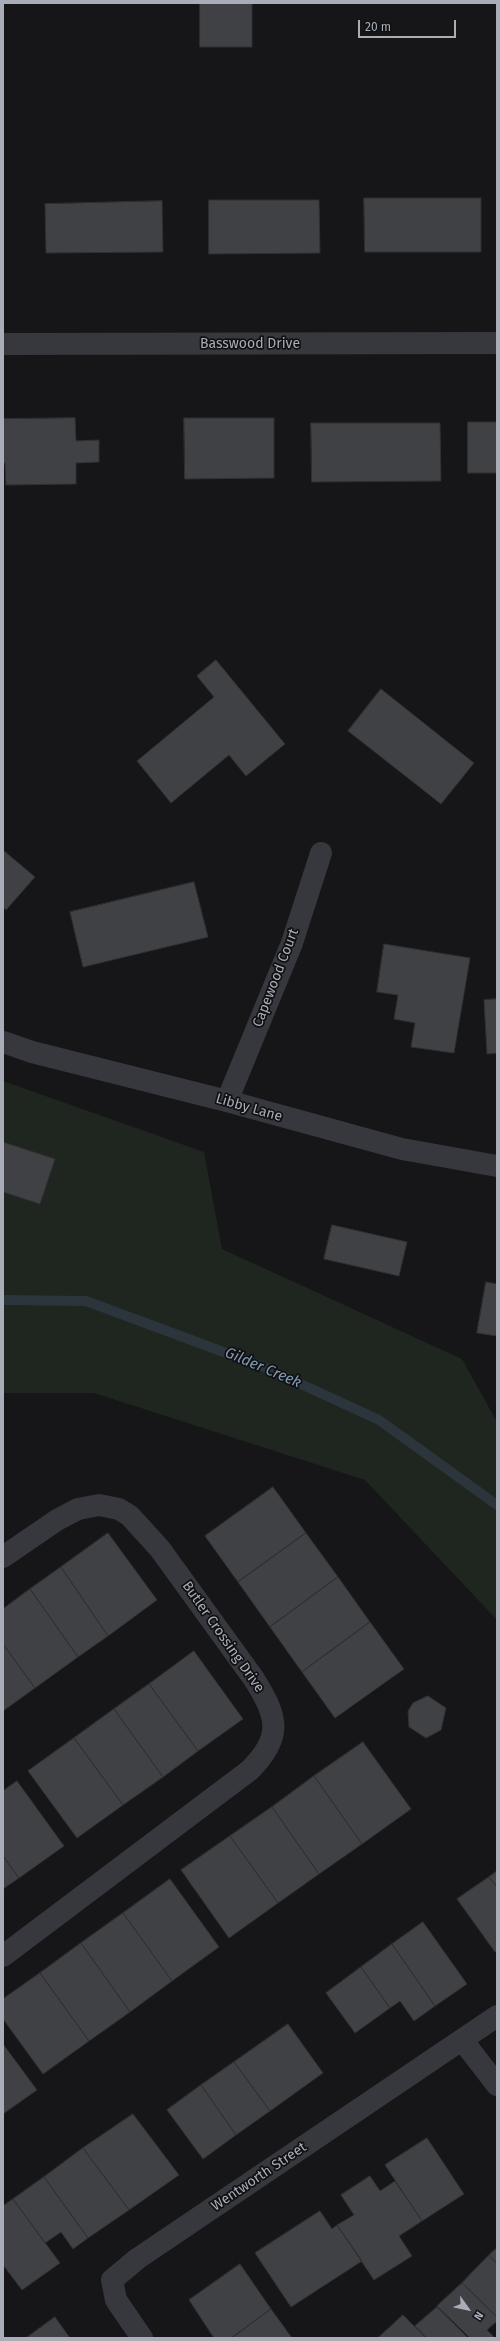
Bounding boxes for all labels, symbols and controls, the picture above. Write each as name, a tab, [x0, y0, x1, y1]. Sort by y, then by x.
scale bar	[360, 12, 458, 38]
text: 20 m	[365, 20, 391, 34]
street label: Basswood Drive	[200, 336, 300, 352]
street label: Capewood Court	[250, 926, 302, 1030]
street label: Libby Lane	[214, 1091, 284, 1125]
water label: Gilder Creek	[222, 1344, 304, 1392]
street label: Butler Crossing Drive	[178, 1578, 268, 1696]
street label: Wentworth Street	[208, 2139, 310, 2215]
north arrow	[448, 2289, 488, 2329]
text: N	[471, 2309, 486, 2322]

